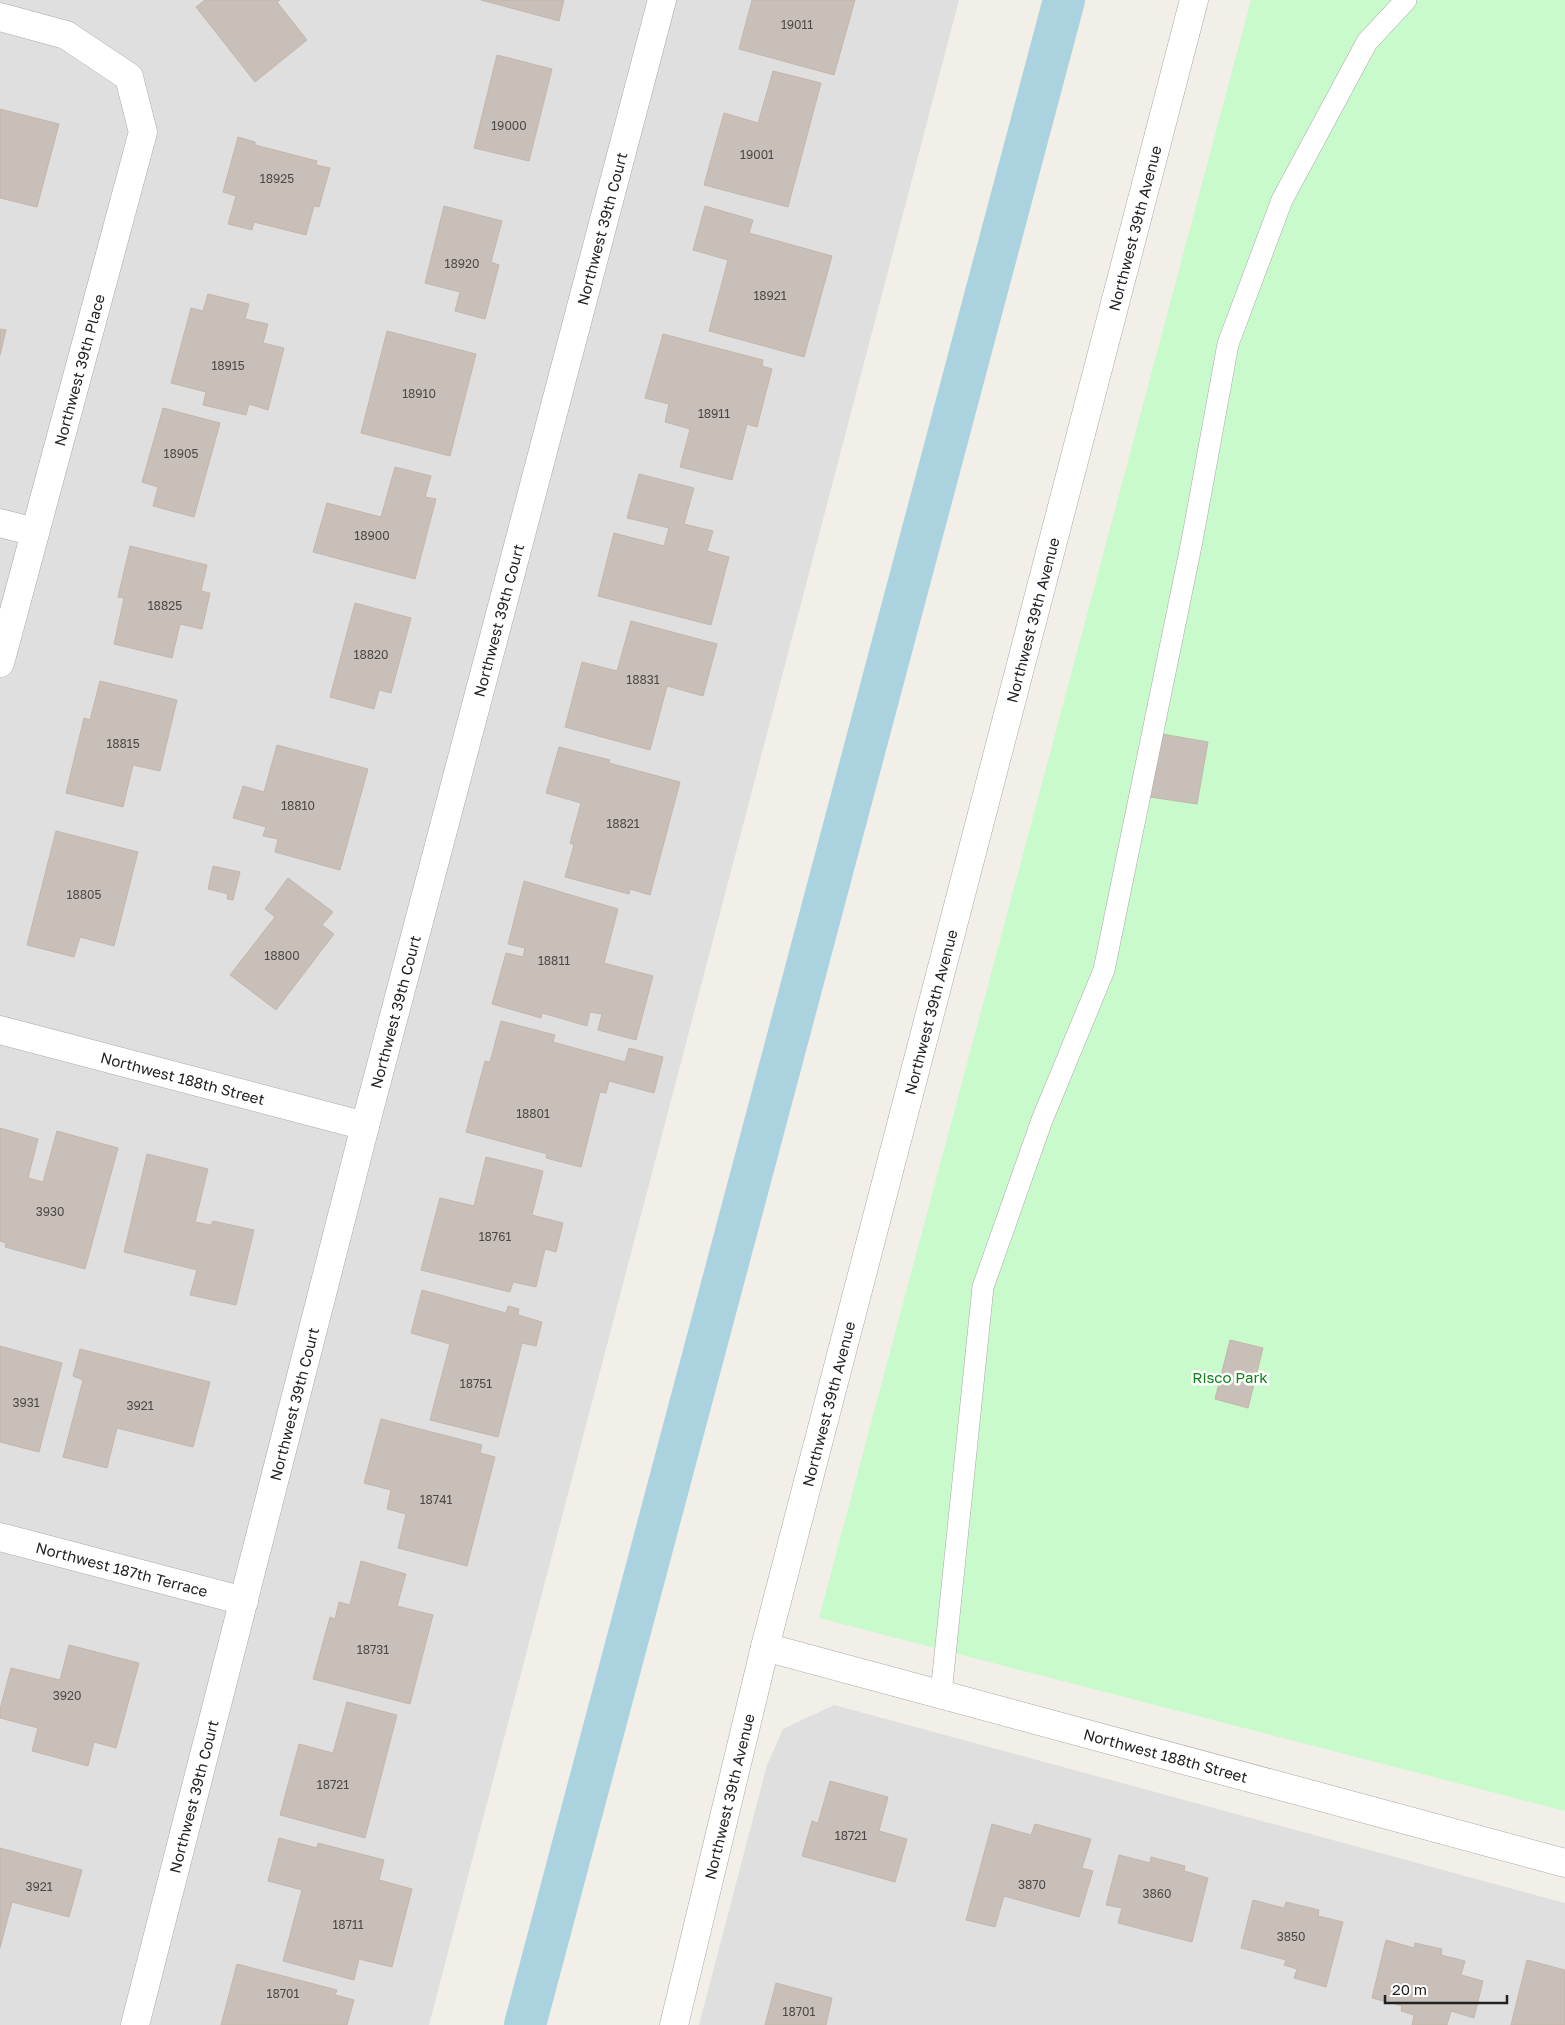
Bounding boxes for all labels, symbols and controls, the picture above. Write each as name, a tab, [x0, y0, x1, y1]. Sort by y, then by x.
house number: 19011	[781, 17, 813, 32]
house number: 19000	[491, 118, 527, 133]
street label: Northwest 39th Avenue	[1104, 143, 1165, 313]
house number: 19001	[740, 147, 774, 162]
street label: Northwest 39th Court	[573, 150, 630, 307]
house number: 18925	[260, 171, 294, 186]
house number: 18920	[445, 256, 479, 271]
house number: 18921	[753, 288, 787, 303]
street label: Northwest 39th Place	[50, 292, 108, 448]
house number: 18915	[211, 358, 245, 373]
house number: 18910	[402, 386, 436, 401]
house number: 18911	[698, 406, 730, 421]
house number: 18905	[164, 446, 198, 461]
house number: 18900	[354, 528, 390, 543]
street label: Northwest 39th Avenue	[1002, 535, 1063, 705]
street label: Northwest 39th Court	[470, 542, 527, 699]
house number: 18825	[148, 598, 182, 613]
house number: 18820	[354, 647, 388, 662]
house number: 18831	[626, 672, 660, 687]
house number: 18815	[106, 736, 140, 751]
house number: 18810	[281, 798, 315, 813]
house number: 18821	[606, 816, 640, 831]
house number: 18805	[67, 887, 101, 902]
street label: Northwest 39th Avenue	[900, 927, 961, 1097]
street label: Northwest 39th Court	[366, 933, 424, 1090]
house number: 18800	[264, 948, 300, 963]
house number: 18811	[538, 953, 570, 968]
street label: Northwest 188th Street	[99, 1048, 267, 1108]
house number: 18801	[516, 1106, 550, 1121]
house number: 3930	[36, 1204, 64, 1219]
house number: 18761	[479, 1229, 511, 1244]
street label: Northwest 39th Avenue	[798, 1319, 859, 1488]
street label: Northwest 39th Court	[266, 1325, 322, 1483]
park label: Risco Park	[1192, 1368, 1268, 1386]
house number: 18751	[460, 1376, 492, 1391]
house number: 3931	[12, 1395, 40, 1410]
house number: 3921	[126, 1398, 154, 1413]
house number: 18741	[420, 1492, 452, 1507]
street label: Northwest 187th Terrace	[34, 1538, 210, 1600]
house number: 18731	[357, 1642, 389, 1657]
house number: 3920	[53, 1688, 81, 1703]
street label: Northwest 39th Avenue	[700, 1712, 758, 1881]
street label: Northwest 39th Court	[165, 1718, 222, 1875]
street label: Northwest 188th Street	[1082, 1724, 1250, 1786]
house number: 18721	[317, 1777, 349, 1792]
house number: 18721	[835, 1828, 867, 1843]
house number: 3870	[1018, 1877, 1046, 1892]
house number: 3921	[25, 1879, 53, 1894]
house number: 3860	[1142, 1886, 1172, 1901]
house number: 18711	[332, 1917, 364, 1932]
house number: 3850	[1277, 1929, 1305, 1944]
scale bar	[1385, 1972, 1508, 2004]
text: 20 m	[1392, 1980, 1427, 1998]
house number: 18701	[267, 1986, 300, 2001]
house number: 18701	[783, 2004, 816, 2019]

